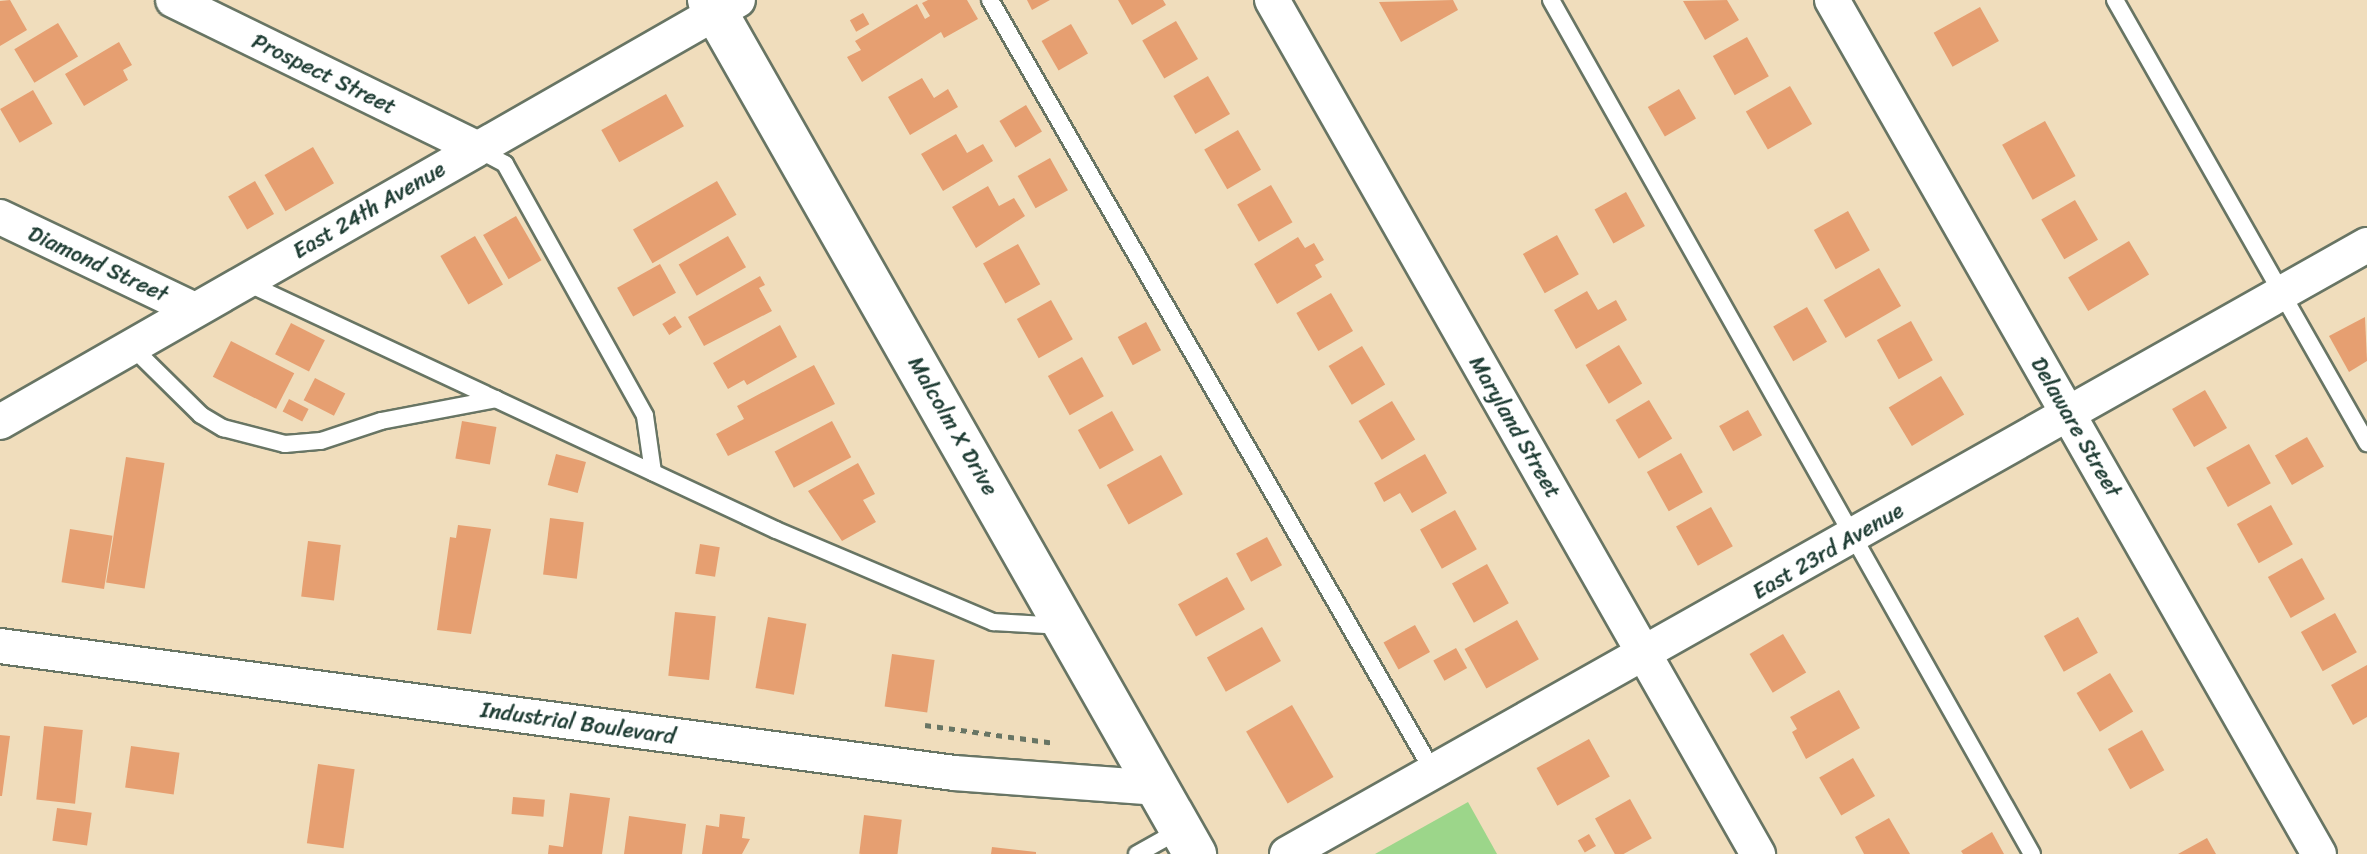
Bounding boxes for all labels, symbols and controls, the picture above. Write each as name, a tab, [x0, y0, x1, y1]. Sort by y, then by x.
street label: Prospect Street	[248, 28, 400, 120]
street label: East 24th Avenue	[288, 156, 450, 264]
street label: Diamond Street	[24, 220, 172, 308]
street label: Maryland Street	[1464, 351, 1566, 503]
street label: Malcolm X Drive	[902, 352, 1004, 500]
street label: Delaware Street	[2025, 352, 2127, 502]
street label: East 23rd Avenue	[1748, 497, 1908, 605]
street label: Industrial Boulevard	[479, 696, 677, 750]

